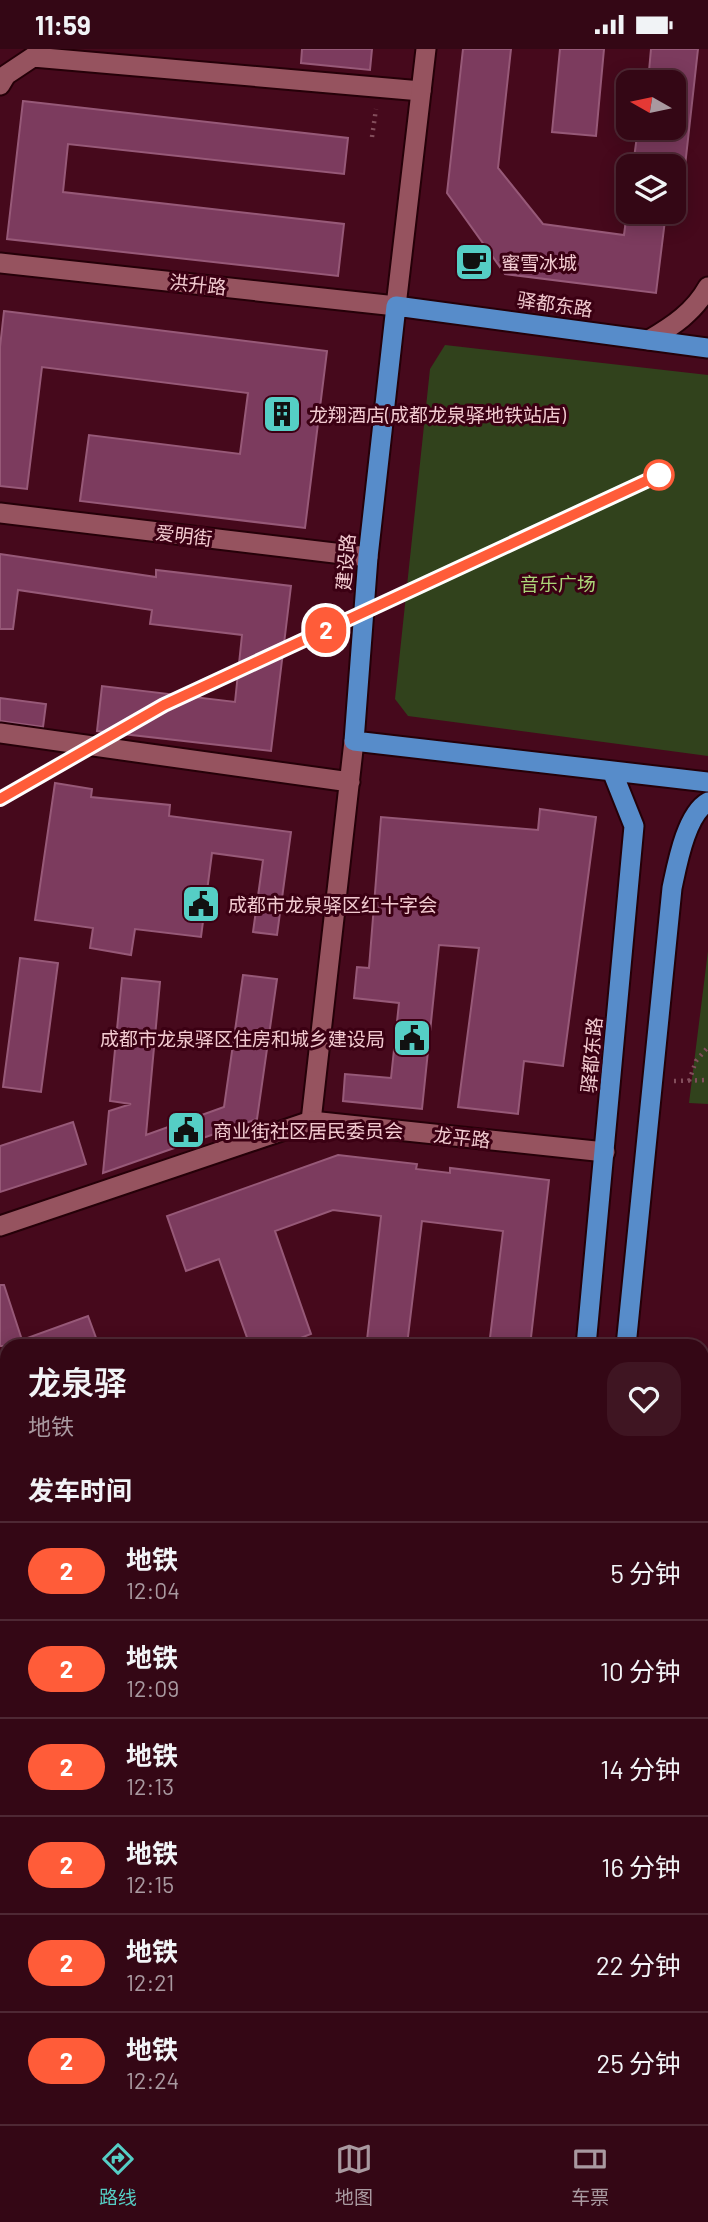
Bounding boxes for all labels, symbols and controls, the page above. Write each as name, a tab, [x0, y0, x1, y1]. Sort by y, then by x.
text: 11:59	[35, 9, 91, 40]
north arrow	[616, 70, 686, 140]
map controls	[616, 70, 686, 224]
button: layers	[616, 154, 686, 224]
cafe icon: 蜜雪冰城	[453, 241, 495, 283]
place label: 蜜雪冰城	[501, 251, 577, 274]
street label: 洪升路	[168, 270, 228, 298]
street label: 驿都东路	[516, 287, 594, 321]
building icon: 龙翔酒店(成都龙泉驿地铁站店)	[261, 393, 303, 435]
place label: 龙翔酒店(成都龙泉驿地铁站店)	[309, 403, 567, 426]
unlabelled marker	[644, 460, 674, 490]
street label: 爱明街	[154, 520, 214, 550]
street label: 建设路	[331, 533, 359, 591]
park label: 音乐广场	[520, 572, 596, 595]
line badge: 2	[303, 607, 349, 653]
text: 2	[319, 615, 333, 644]
public building icon: 成都市龙泉驿区红十字会	[180, 883, 222, 925]
place label: 成都市龙泉驿区红十字会	[228, 893, 437, 916]
street label: 驿都东路	[576, 1016, 606, 1094]
public building icon: 成都市龙泉驿区住房和城乡建设局	[391, 1017, 433, 1059]
place label: 成都市龙泉驿区住房和城乡建设局	[100, 1027, 385, 1050]
public building icon: 商业街社区居民委员会	[165, 1109, 207, 1151]
place label: 商业街社区居民委员会	[213, 1119, 403, 1142]
street label: 龙平路	[432, 1123, 492, 1151]
text: 龙泉驿	[28, 1362, 127, 1402]
button: heart	[607, 1362, 681, 1436]
text: 地铁	[28, 1412, 74, 1440]
text: 发车时间	[28, 1474, 132, 1505]
text: 地铁	[126, 1543, 178, 1574]
text: 2	[60, 1556, 73, 1585]
text: 5 分钟	[610, 1557, 681, 1588]
text: 12:04	[126, 1576, 180, 1604]
text: 地铁	[126, 1641, 178, 1672]
text: 2	[60, 1654, 73, 1683]
text: 10 分钟	[600, 1655, 681, 1686]
text: 12:09	[126, 1674, 179, 1702]
text: 地铁	[126, 1739, 178, 1770]
text: 2	[60, 1752, 73, 1781]
text: 14 分钟	[600, 1753, 681, 1784]
text: 12:13	[126, 1772, 174, 1800]
text: 地铁	[126, 1837, 178, 1868]
text: 2	[60, 1850, 73, 1879]
text: 16 分钟	[601, 1851, 681, 1882]
text: 12:15	[126, 1870, 174, 1898]
text: 地铁	[126, 1935, 178, 1966]
text: 2	[60, 1948, 73, 1977]
text: 22 分钟	[596, 1949, 681, 1980]
text: 12:21	[126, 1968, 174, 1996]
text: 地铁	[126, 2033, 178, 2064]
text: 2	[60, 2046, 73, 2075]
text: 25 分钟	[596, 2047, 681, 2078]
text: 12:24	[126, 2066, 179, 2094]
tab: 路线	[99, 2140, 137, 2209]
tab: 地图	[335, 2140, 373, 2209]
tab: 车票	[571, 2140, 609, 2209]

